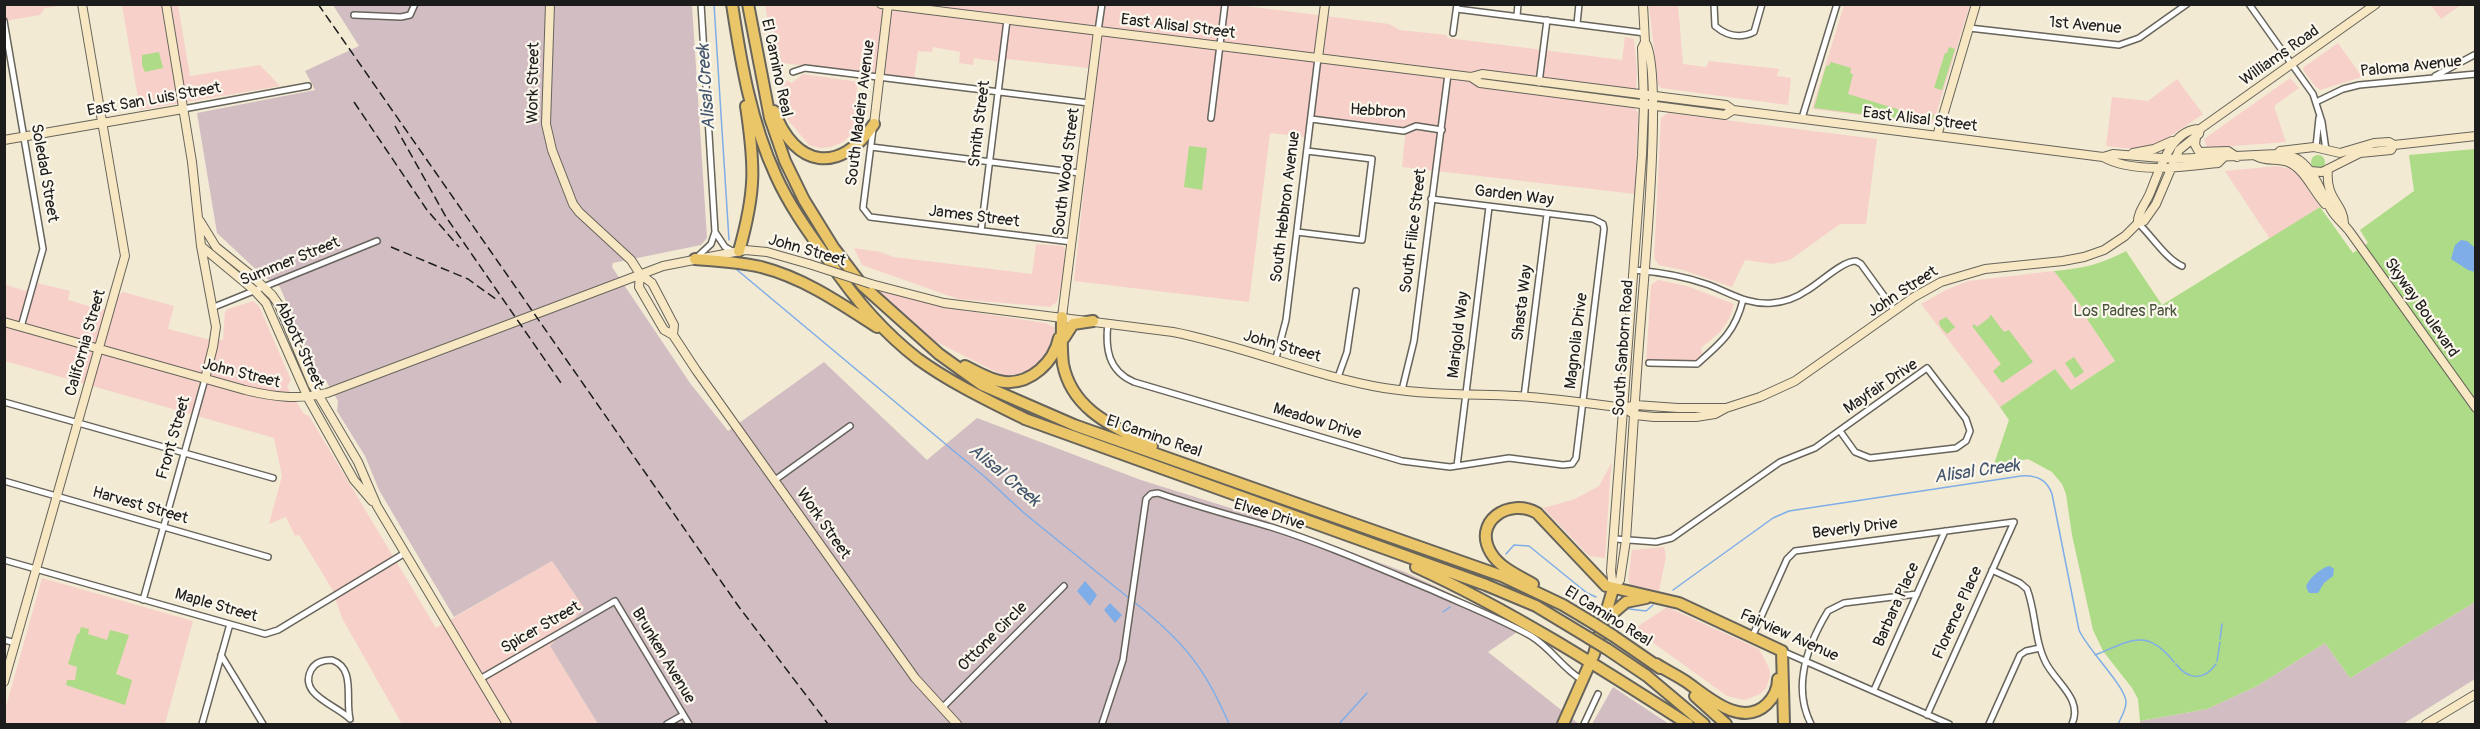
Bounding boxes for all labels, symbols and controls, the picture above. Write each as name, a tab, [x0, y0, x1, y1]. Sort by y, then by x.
street label: East Alisal Street	[1120, 10, 1236, 44]
street label: 1st Avenue	[2048, 13, 2122, 39]
street label: El Camino Real	[756, 17, 796, 119]
street label: Williams Road	[2237, 22, 2323, 90]
street label: South Madeira Avenue	[843, 39, 879, 187]
street label: Work Street	[524, 42, 544, 124]
water label: Alisal Creek	[693, 43, 721, 131]
street label: Paloma Avenue	[2359, 52, 2463, 82]
street label: East San Luis Street	[86, 79, 222, 121]
street label: Smith Street	[965, 80, 995, 168]
street label: Hebbron	[1349, 100, 1407, 124]
street label: East Alisal Street	[1862, 103, 1978, 137]
street label: South Wood Street	[1050, 107, 1084, 237]
street label: Soledad Street	[26, 122, 62, 224]
street label: South Hebbron Avenue	[1267, 130, 1305, 284]
street label: South Filice Street	[1397, 168, 1431, 294]
street label: Garden Way	[1473, 182, 1555, 210]
street label: James Street	[928, 202, 1020, 232]
street label: John Street	[766, 231, 848, 271]
street label: Summer Street	[237, 233, 343, 291]
street label: Skyway Boulevard	[2380, 255, 2462, 361]
street label: John Street	[1864, 262, 1942, 322]
street label: Shasta Way	[1509, 264, 1537, 342]
street label: South Sanborn Road	[1610, 279, 1638, 417]
street label: California Street	[62, 287, 110, 399]
street label: Marigold Way	[1444, 291, 1474, 379]
street label: Magnolia Drive	[1562, 292, 1592, 390]
street label: Abbott Street	[270, 298, 328, 392]
park label: Los Padres Park	[2073, 302, 2177, 322]
street label: John Street	[1241, 327, 1323, 367]
street label: John Street	[200, 355, 282, 393]
street label: Mayfair Drive	[1840, 355, 1922, 419]
street label: Front Street	[153, 394, 195, 482]
street label: Meadow Drive	[1271, 399, 1363, 445]
street label: El Camino Real	[1104, 412, 1204, 462]
water label: Alisal Creek	[964, 440, 1044, 512]
water label: Alisal Creek	[1933, 455, 2021, 489]
street label: Harvest Street	[90, 483, 190, 529]
street label: Work Street	[792, 485, 854, 563]
street label: Elvee Drive	[1231, 495, 1307, 535]
street label: Beverly Drive	[1811, 514, 1899, 544]
street label: Barbara Place	[1870, 560, 1924, 650]
street label: Florence Place	[1929, 564, 1987, 662]
street label: El Camino Real	[1561, 582, 1655, 652]
street label: Maple Street	[172, 585, 260, 627]
street label: Spicer Street	[498, 598, 584, 658]
street label: Ottone Circle	[954, 598, 1032, 676]
street label: Brunken Avenue	[627, 605, 699, 707]
street label: Fairview Avenue	[1737, 606, 1841, 666]

